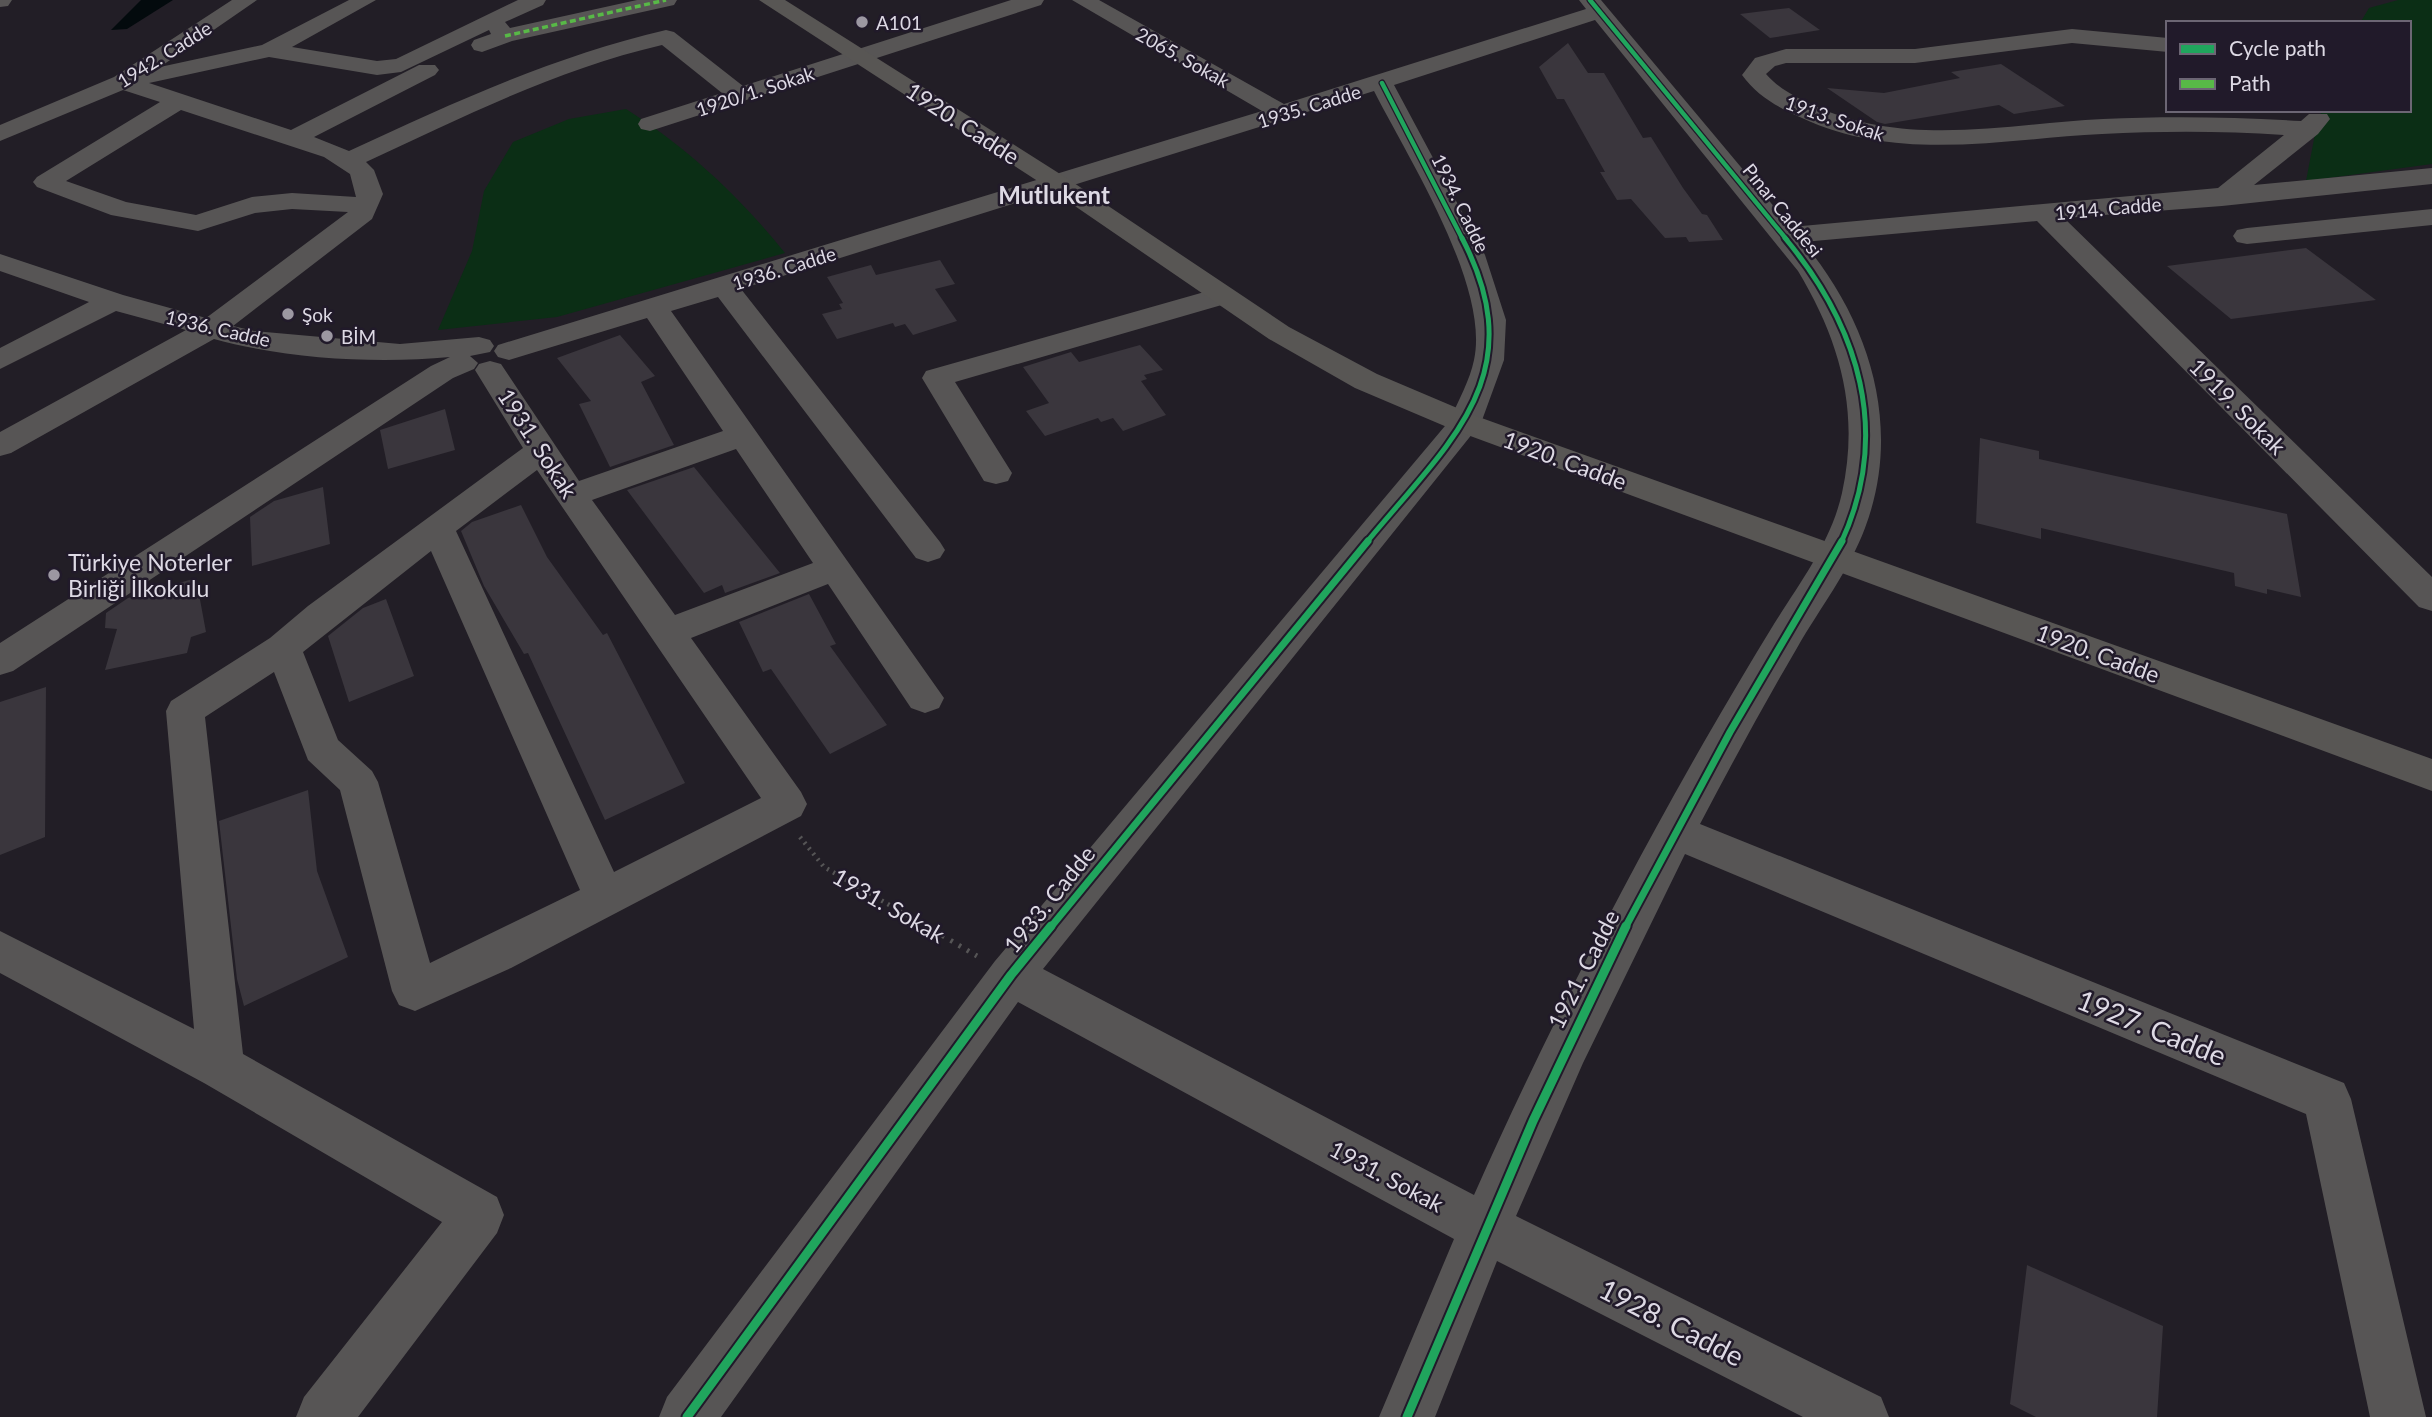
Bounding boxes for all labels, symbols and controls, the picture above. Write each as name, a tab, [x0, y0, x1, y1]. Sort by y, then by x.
place label: A101	[876, 11, 922, 34]
marker: A101	[854, 14, 870, 30]
street label: 1942. Cadde	[113, 16, 215, 92]
legend	[2166, 21, 2411, 112]
street label: 2065. Sokak	[1132, 22, 1234, 92]
text: Cycle path	[2229, 35, 2326, 60]
street label: 1920/1. Sokak	[693, 61, 817, 121]
text: Path	[2229, 70, 2271, 95]
street label: 1920. Cadde	[901, 76, 1025, 170]
street label: 1935. Cadde	[1255, 79, 1363, 133]
street label: 1913. Sokak	[1782, 90, 1888, 146]
street label: 1934. Cadde	[1427, 150, 1495, 256]
street label: Pınar Caddesi	[1738, 159, 1828, 261]
district label: Mutlukent	[998, 180, 1110, 209]
street label: 1914. Cadde	[2054, 192, 2162, 224]
street label: 1936. Cadde	[730, 241, 838, 295]
place label: Şok	[302, 303, 333, 326]
street label: 1936. Cadde	[163, 305, 273, 351]
marker: Şok	[280, 306, 296, 322]
place label: BİM	[341, 325, 376, 348]
marker: BİM	[319, 328, 335, 344]
street label: 1919. Sokak	[2184, 352, 2292, 460]
street label: 1931. Sokak	[492, 383, 584, 503]
street label: 1920. Cadde	[1499, 425, 1631, 495]
place label: Türkiye Noterler Birliği İlkokulu	[68, 548, 232, 602]
marker: Türkiye Noterler Birliği İlkokulu	[46, 567, 62, 583]
street label: 1920. Cadde	[2032, 618, 2164, 688]
street label: 1933. Cadde	[997, 840, 1101, 958]
street label: 1931. Sokak	[828, 862, 950, 949]
street label: 1921. Cadde	[1541, 905, 1625, 1033]
street label: 1927. Cadde	[2073, 982, 2231, 1072]
street label: 1931. Sokak	[1325, 1134, 1449, 1218]
street label: 1928. Cadde	[1594, 1271, 1750, 1373]

